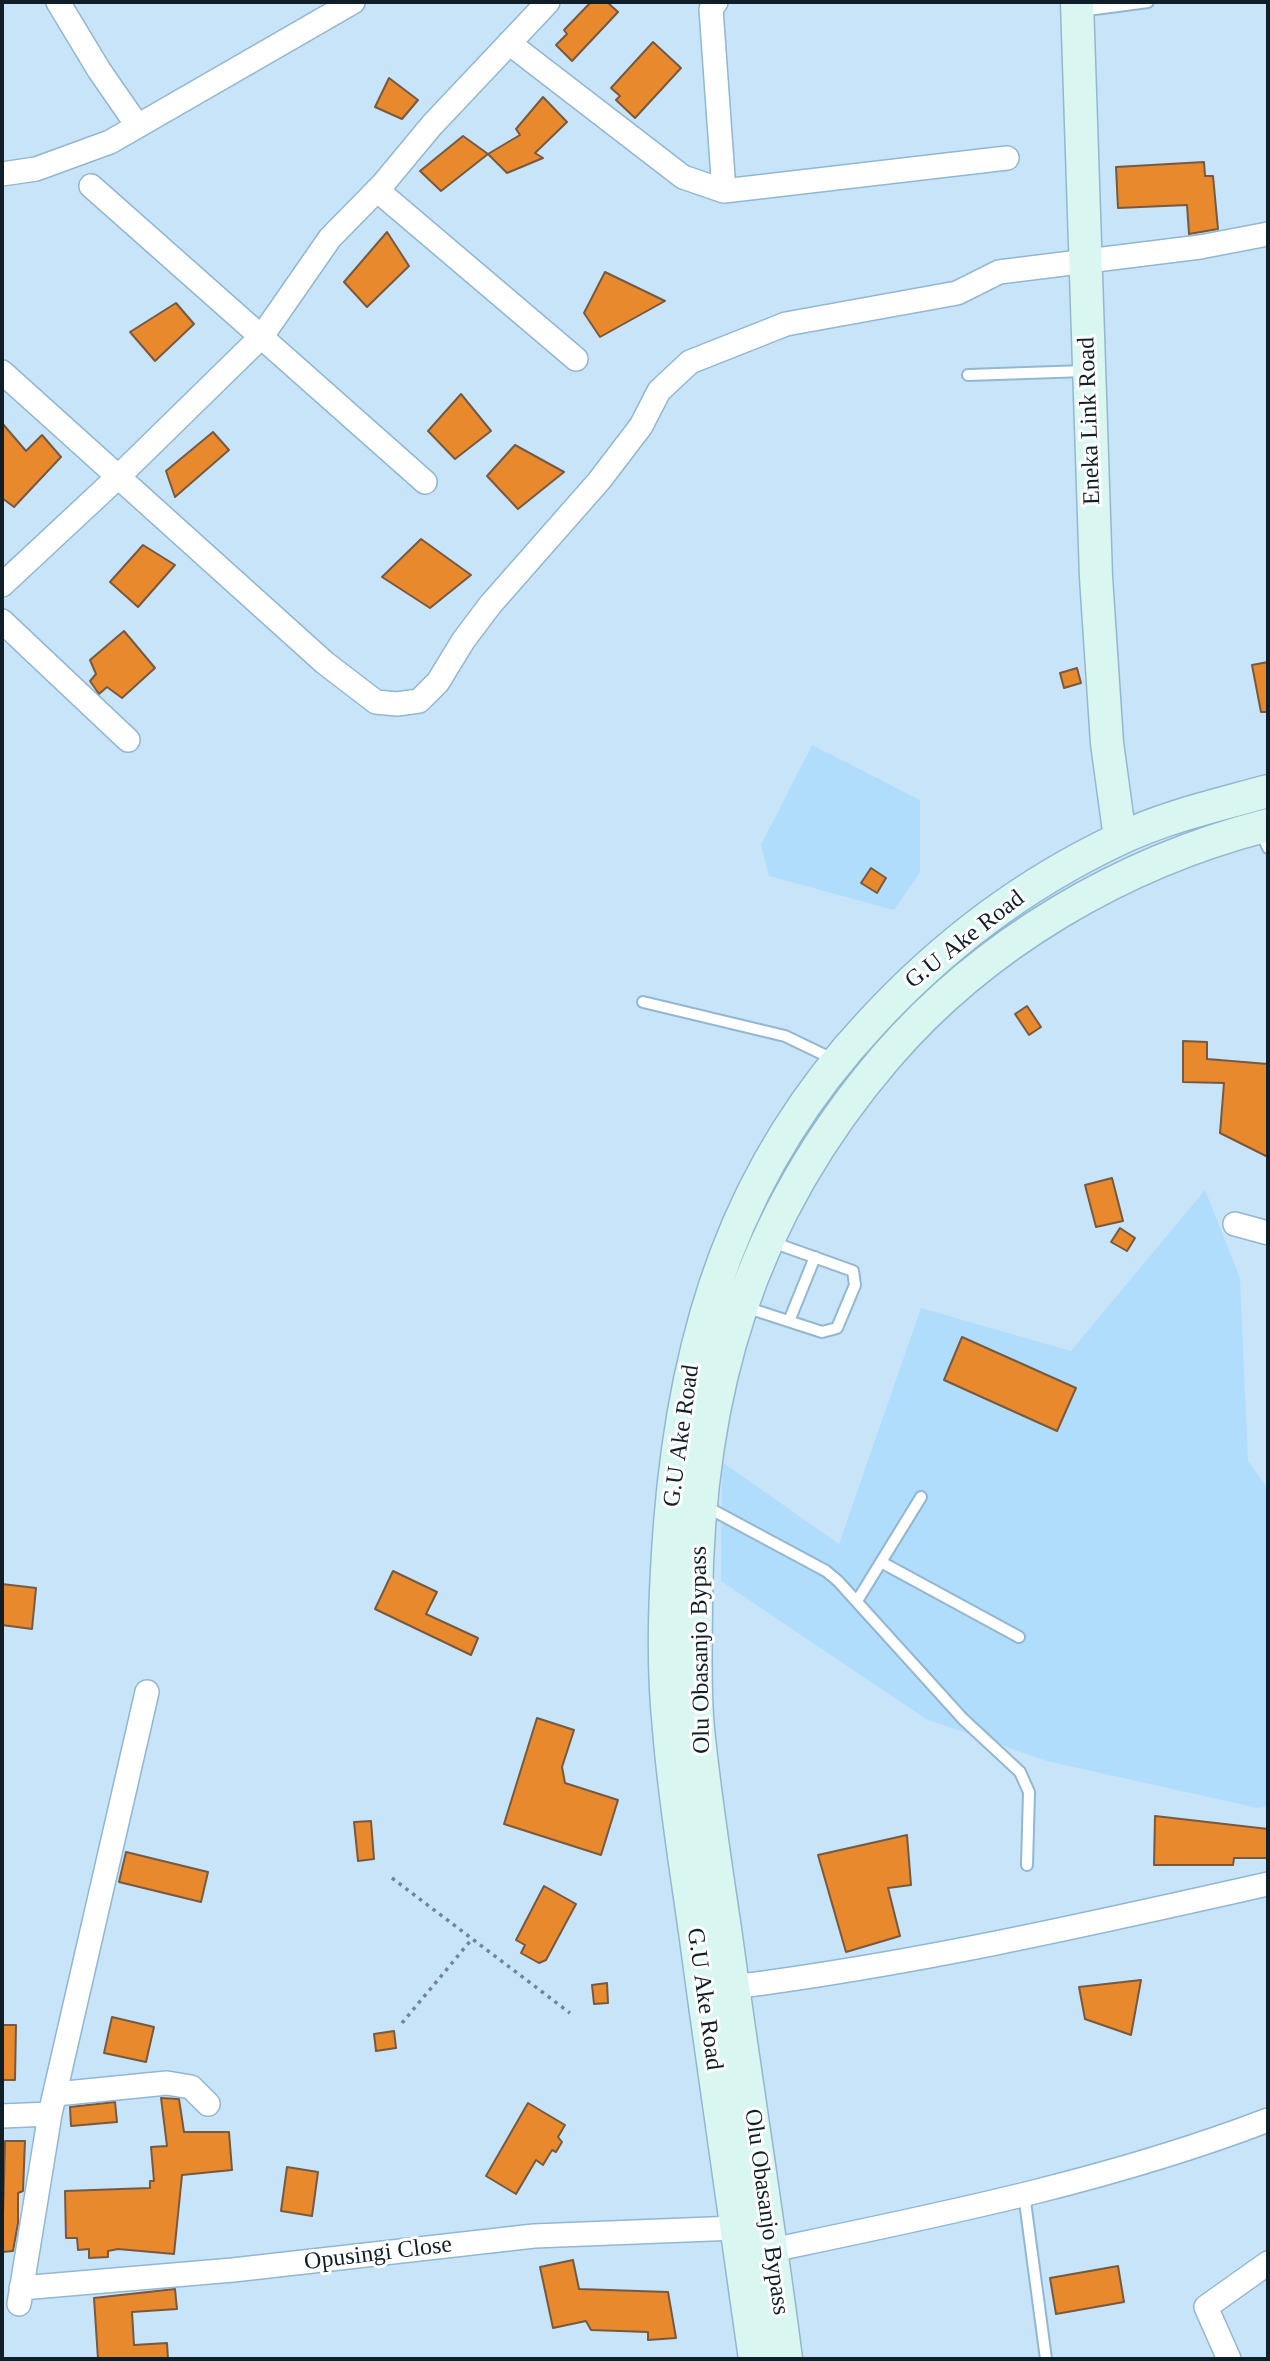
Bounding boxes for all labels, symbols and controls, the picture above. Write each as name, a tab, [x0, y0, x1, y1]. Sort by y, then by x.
street label: Eneka Link Road	[1073, 337, 1107, 505]
street label: G.U Ake Road	[900, 885, 1030, 995]
street label: G.U Ake Road	[658, 1363, 706, 1509]
street label: Olu Obasanjo Bypass	[685, 1546, 717, 1754]
street label: G.U Ake Road	[680, 1926, 728, 2072]
street label: Olu Obasanjo Bypass	[737, 2107, 795, 2317]
street label: Opusingi Close	[302, 2231, 454, 2277]

